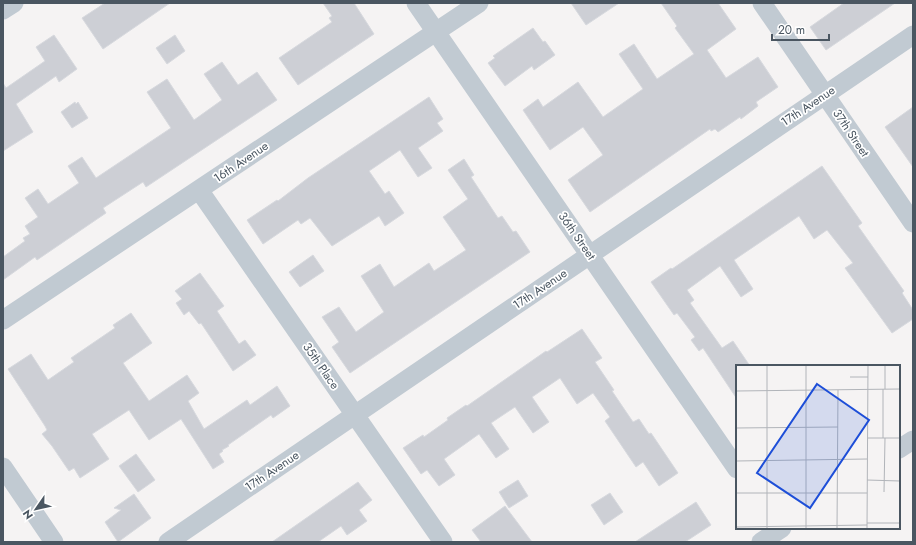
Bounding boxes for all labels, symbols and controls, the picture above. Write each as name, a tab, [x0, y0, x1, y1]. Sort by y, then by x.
scale bar	[772, 16, 829, 42]
text: 20 m	[778, 21, 805, 39]
street label: 17th Avenue	[777, 81, 839, 131]
street label: 37th Street	[828, 106, 874, 161]
street label: 16th Avenue	[210, 137, 272, 187]
street label: 36th Street	[554, 208, 600, 264]
street label: 17th Avenue	[509, 264, 571, 314]
street label: 35th Place	[298, 339, 344, 393]
inset map	[736, 365, 900, 529]
street label: 17th Avenue	[241, 446, 303, 496]
north arrow	[16, 489, 56, 529]
text: N	[19, 506, 37, 523]

